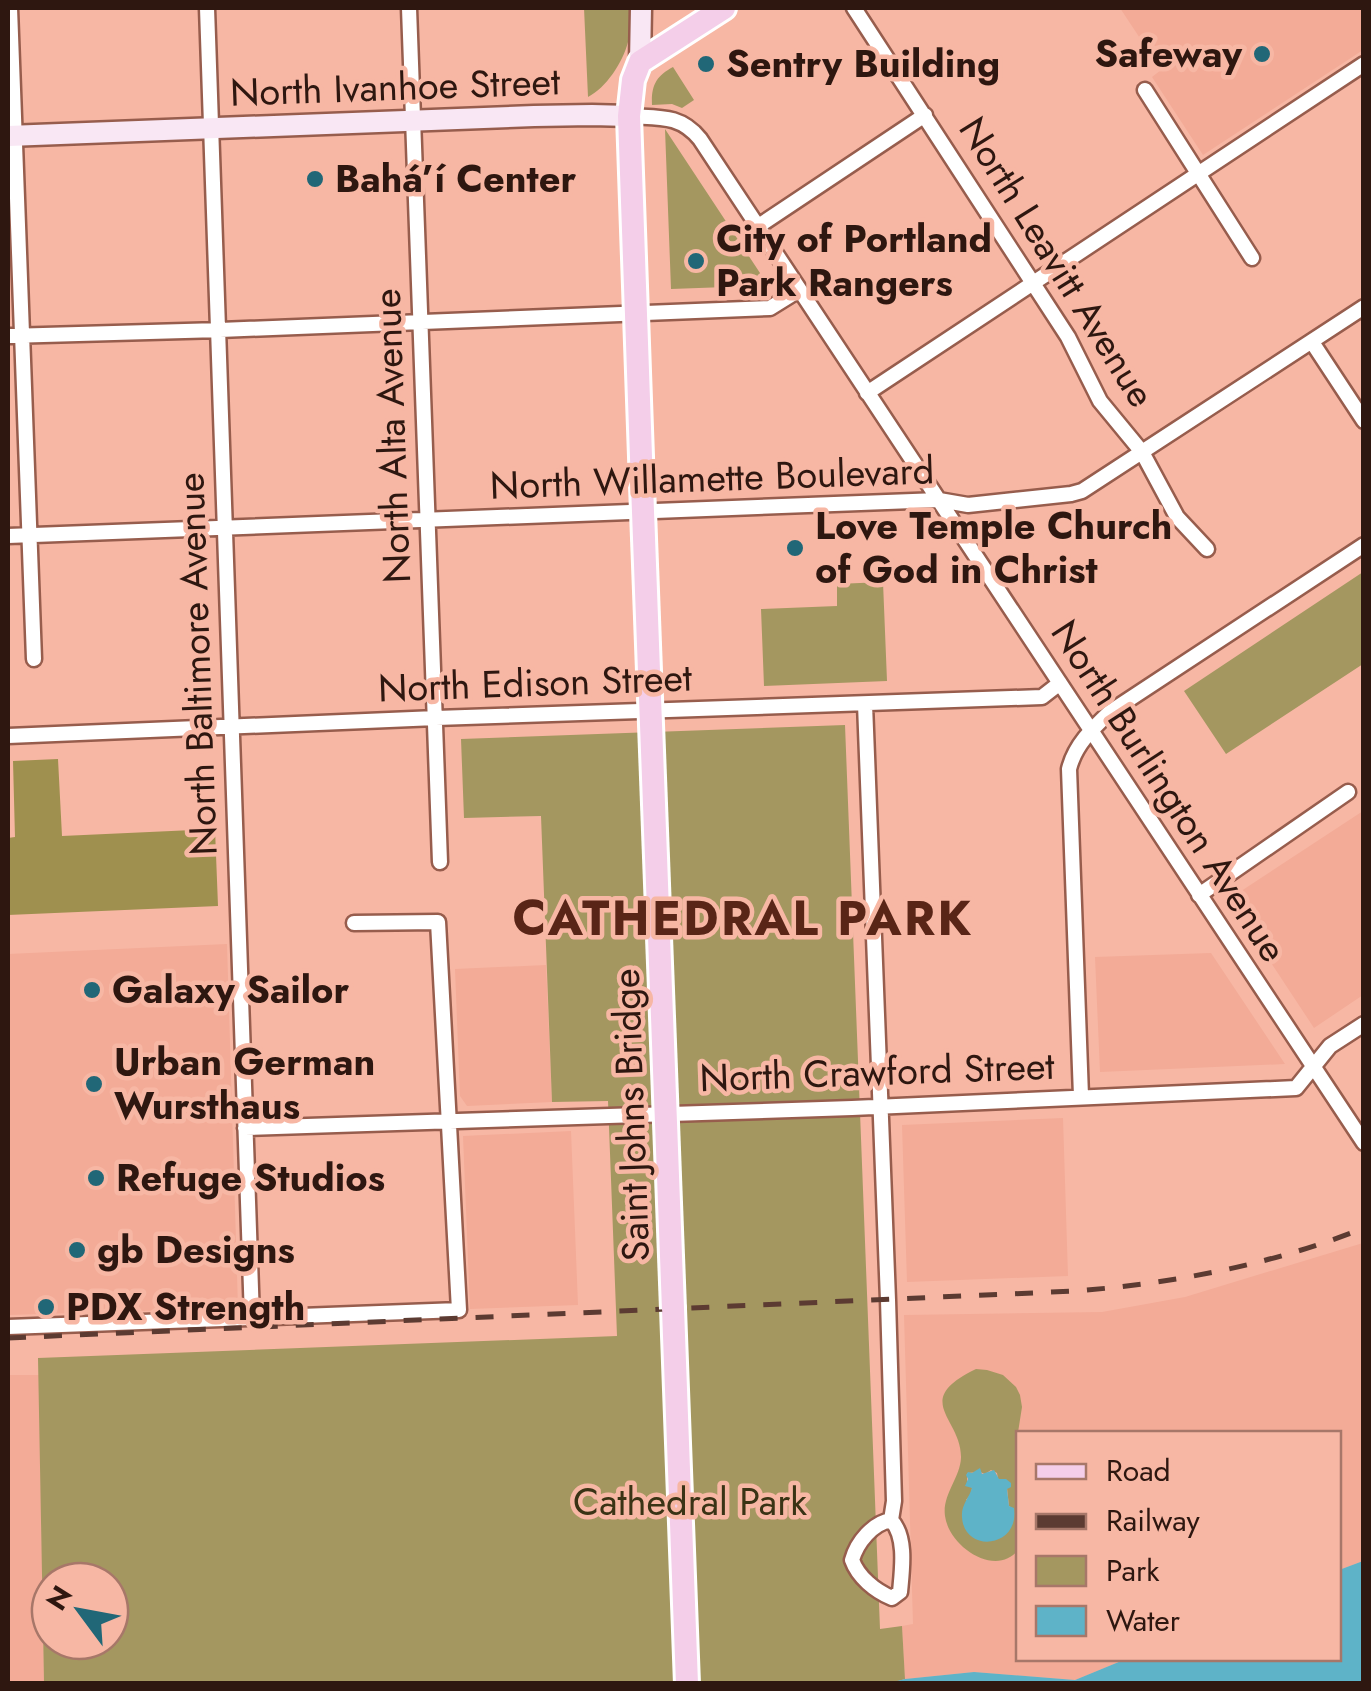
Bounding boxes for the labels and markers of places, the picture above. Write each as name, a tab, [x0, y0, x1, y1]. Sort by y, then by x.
place label: Safeway	[1094, 26, 1243, 81]
place label: Sentry Building	[726, 36, 1000, 91]
marker: Safeway	[1251, 43, 1273, 65]
marker: Sentry Building	[695, 53, 717, 75]
place label: Bahá’í Center	[335, 151, 576, 206]
marker: Bahá’í Center	[304, 168, 326, 190]
place label: City of Portland Park Rangers	[716, 211, 992, 310]
marker: City of Portland Park Rangers	[685, 250, 707, 272]
place label: Love Temple Church of God in Christ	[815, 498, 1172, 597]
marker: Love Temple Church of God in Christ	[784, 537, 806, 559]
place label: Galaxy Sailor	[112, 962, 350, 1017]
marker: Galaxy Sailor	[81, 979, 103, 1001]
place label: Urban German Wursthaus	[114, 1034, 375, 1133]
marker: Urban German Wursthaus	[83, 1073, 105, 1095]
place label: Refuge Studios	[116, 1150, 385, 1205]
marker: Refuge Studios	[85, 1167, 107, 1189]
place label: gb Designs	[97, 1222, 295, 1277]
marker: gb Designs	[66, 1239, 88, 1261]
place label: PDX Strength	[66, 1279, 305, 1334]
marker: PDX Strength	[35, 1296, 57, 1318]

